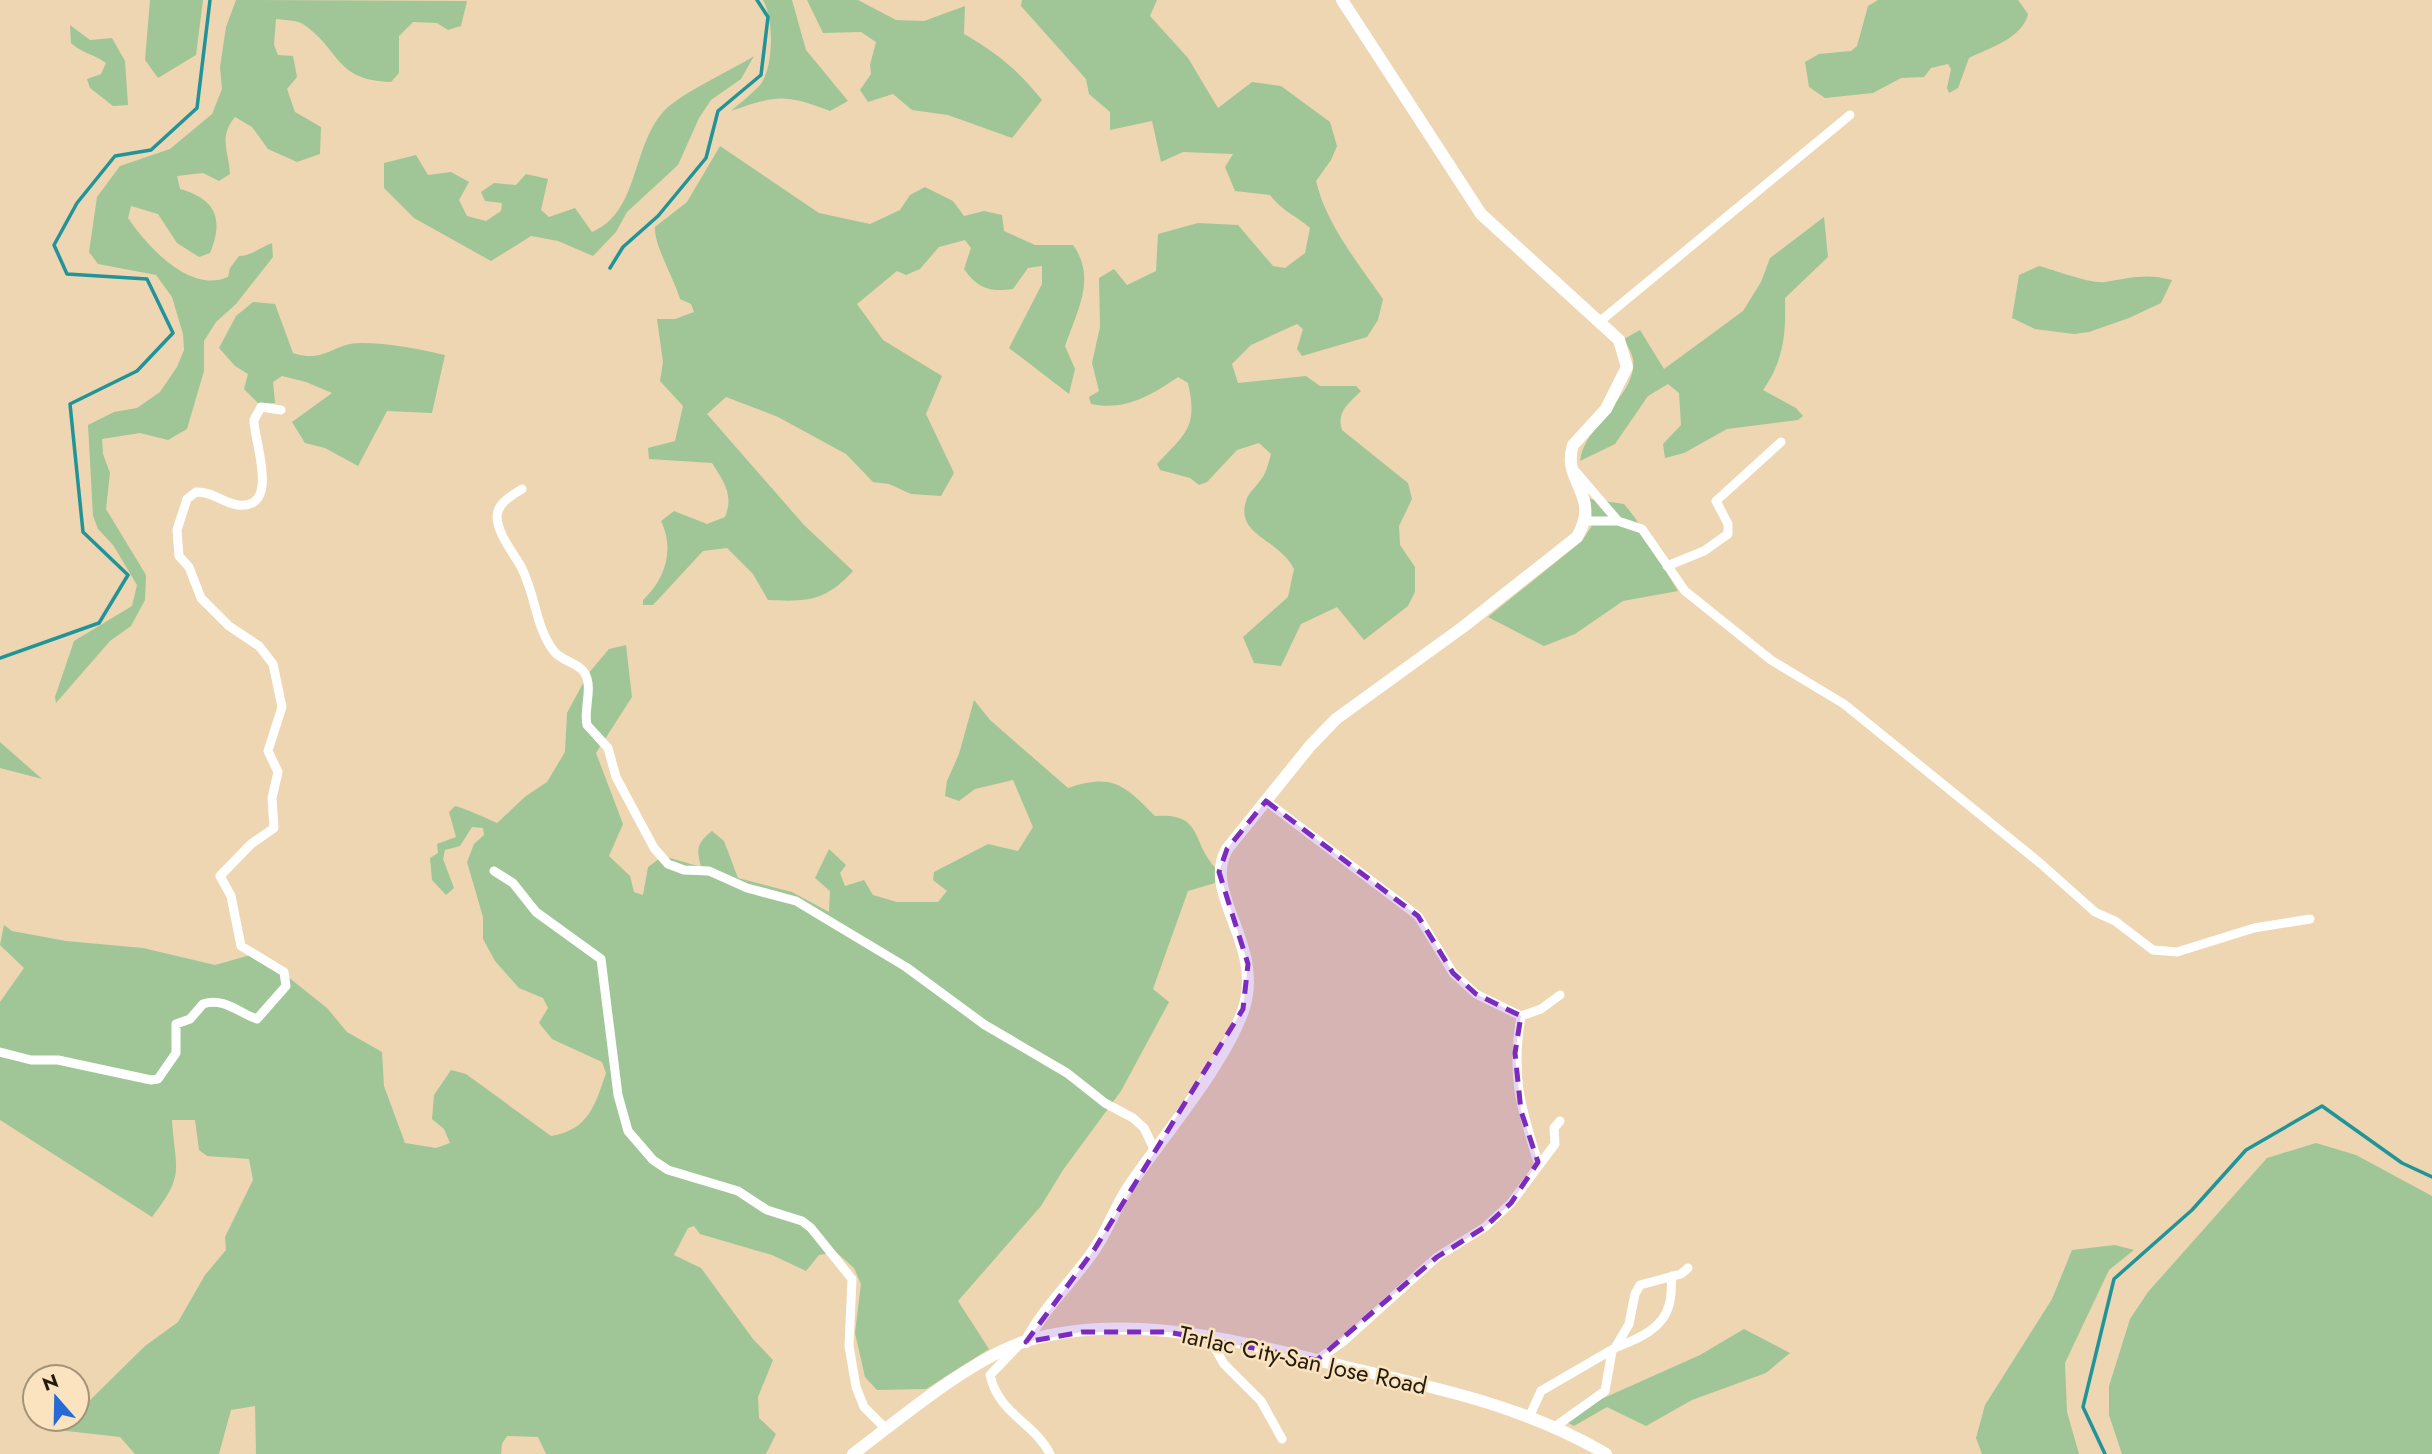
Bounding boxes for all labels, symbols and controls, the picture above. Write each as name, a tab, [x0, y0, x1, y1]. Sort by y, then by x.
street label: Tarlac City-San Jose Road	[1176, 1317, 1430, 1403]
north arrow	[21, 1363, 91, 1433]
text: N	[39, 1367, 62, 1398]

